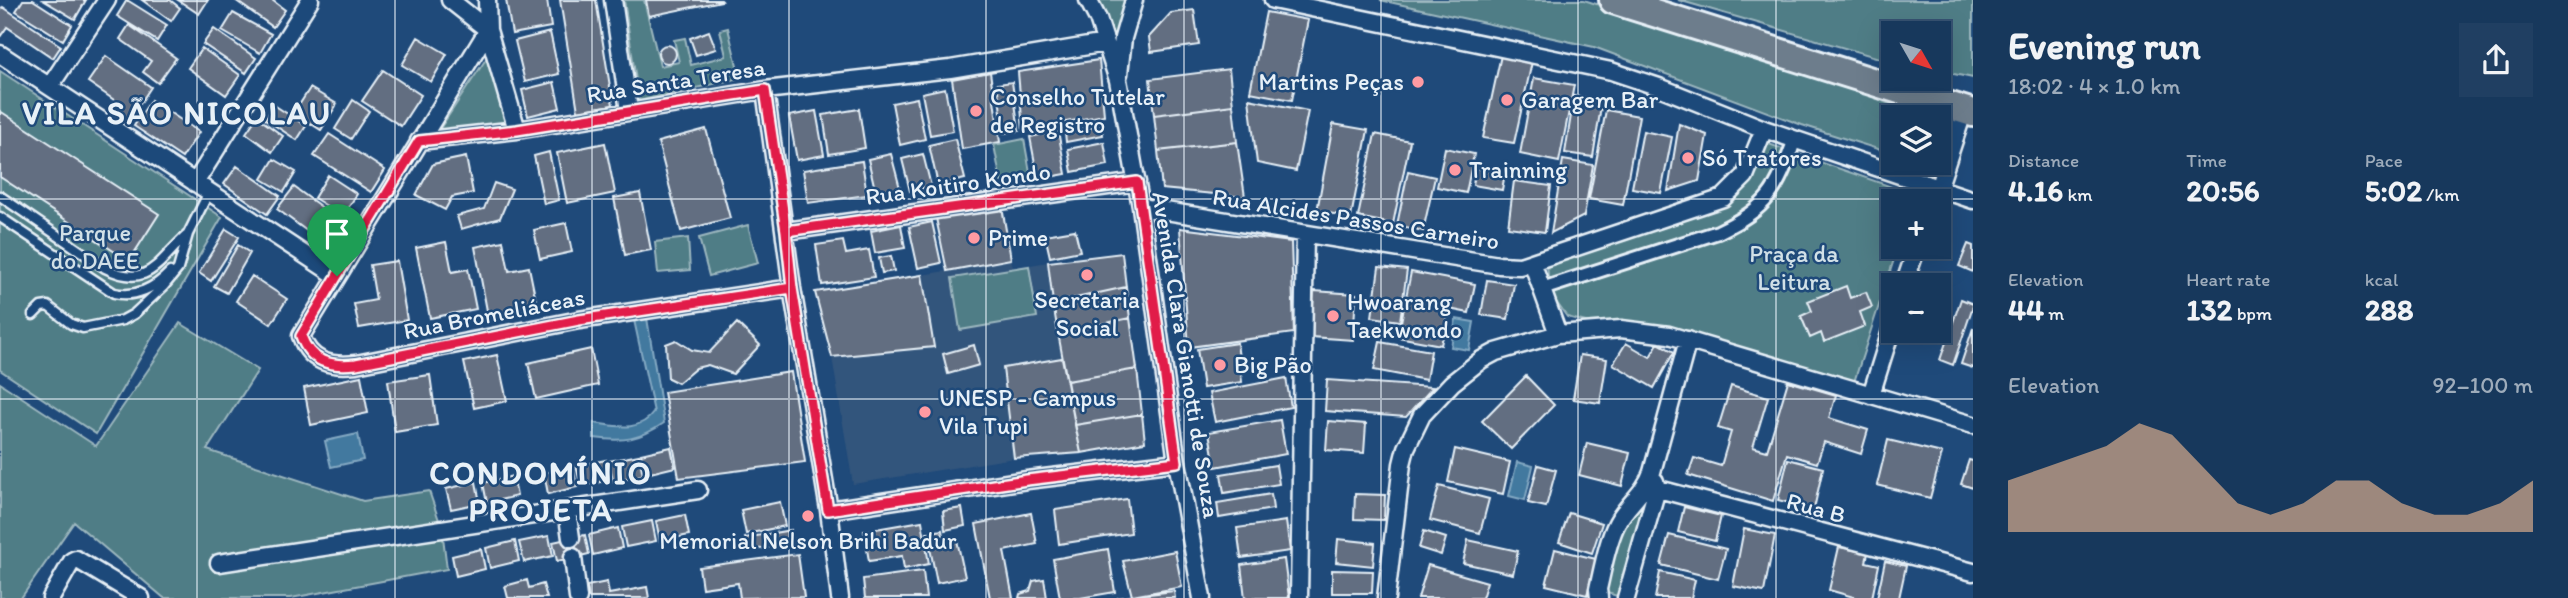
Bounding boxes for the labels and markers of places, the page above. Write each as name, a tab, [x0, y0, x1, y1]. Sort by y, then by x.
place label: Martins Peças	[1259, 67, 1404, 96]
marker: Martins Peças	[1410, 74, 1426, 90]
place label: Conselho Tutelar de Registro	[990, 82, 1165, 139]
place label: Garagem Bar	[1521, 85, 1659, 114]
marker: Garagem Bar	[1499, 92, 1515, 108]
marker: Conselho Tutelar de Registro	[968, 103, 984, 119]
place label: Só Tratores	[1702, 143, 1822, 172]
marker: Só Tratores	[1680, 150, 1696, 166]
place label: Trainning	[1469, 155, 1568, 184]
marker: Trainning	[1447, 162, 1463, 178]
pin	[307, 204, 367, 276]
place label: Prime	[988, 223, 1048, 252]
marker: Prime	[966, 230, 982, 246]
marker: Secretaria Social	[1079, 267, 1095, 283]
place label: Secretaria Social	[1034, 285, 1140, 342]
place label: Hwoarang Taekwondo	[1347, 287, 1462, 344]
marker: Hwoarang Taekwondo	[1325, 308, 1341, 324]
place label: Big Pão	[1234, 350, 1312, 379]
marker: Big Pão	[1212, 357, 1228, 373]
place label: UNESP - Campus Vila Tupi	[939, 383, 1116, 440]
marker: UNESP - Campus Vila Tupi	[917, 404, 933, 420]
marker: Memorial Nelson Brihi Badur	[800, 508, 816, 524]
place label: Memorial Nelson Brihi Badur	[659, 526, 957, 555]

